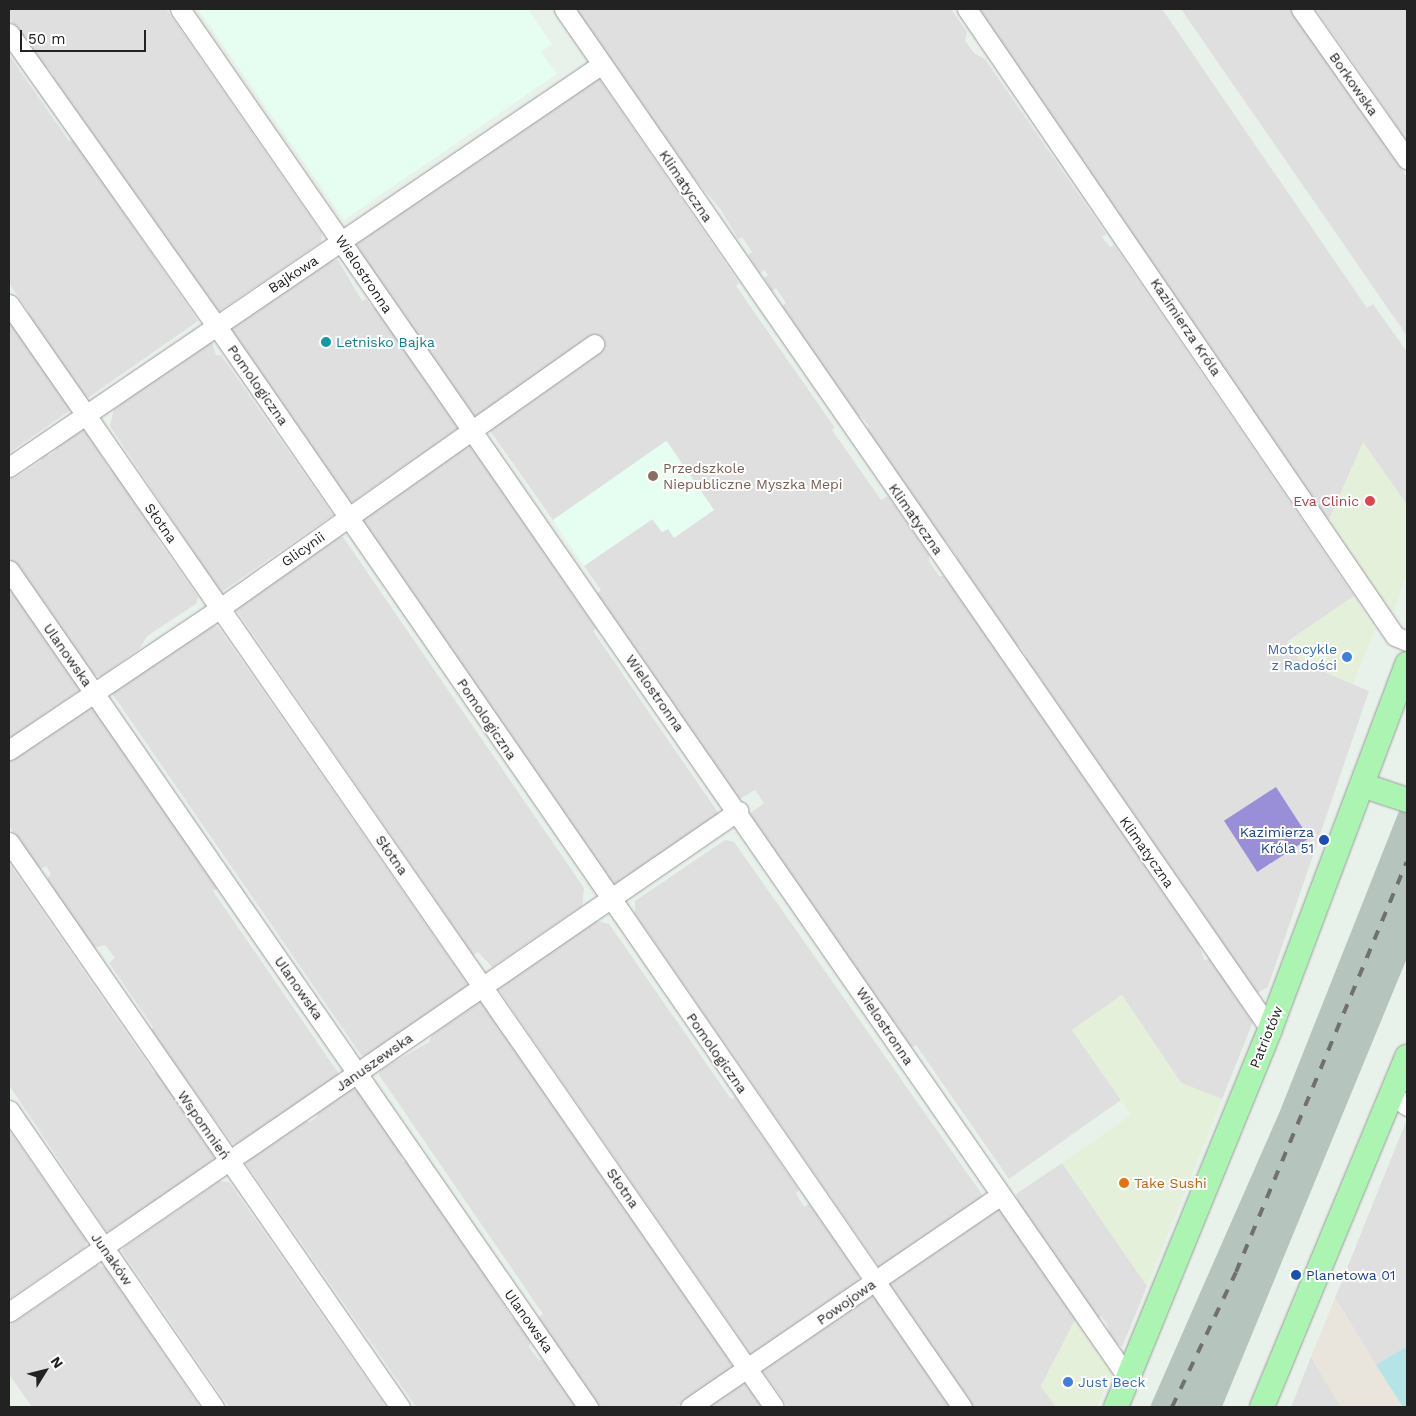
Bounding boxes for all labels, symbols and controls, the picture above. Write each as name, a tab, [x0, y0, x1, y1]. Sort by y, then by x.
scale bar	[22, 20, 149, 52]
text: 50 m	[28, 30, 65, 48]
street label: Borkowska	[1326, 49, 1382, 119]
street label: Klimatyczna	[656, 147, 716, 225]
street label: Wielostronna	[332, 232, 396, 316]
street label: Bajkowa	[265, 252, 321, 296]
street label: Kazimierza Króla	[1147, 275, 1225, 379]
place label: Letnisko Bajka	[336, 334, 435, 350]
marker: Letnisko Bajka	[320, 336, 332, 348]
street label: Pomologiczna	[224, 342, 292, 428]
place label: Przedszkole Niepubliczne Myszka Mepi	[663, 460, 843, 492]
marker: Przedszkole Niepubliczne Myszka Mepi	[647, 470, 659, 482]
street label: Klimatyczna	[885, 480, 947, 558]
place label: Eva Clinic	[1293, 493, 1359, 509]
marker: Eva Clinic	[1363, 494, 1377, 508]
street label: Słotna	[141, 500, 181, 546]
street label: Glicynii	[278, 528, 328, 570]
street label: Ulanowska	[40, 620, 96, 690]
place label: Motocykle z Radości	[1268, 641, 1337, 674]
street label: Wielostronna	[622, 651, 688, 735]
marker: Motocykle z Radości	[1341, 651, 1353, 663]
street label: Pomologiczna	[454, 675, 520, 763]
street label: Klimatyczna	[1116, 813, 1178, 891]
place label: Kazimierza Króla 51	[1240, 824, 1314, 856]
street label: Słotna	[372, 832, 412, 878]
marker: Kazimierza Króla 51	[1318, 834, 1330, 846]
street label: Ulanowska	[271, 953, 327, 1023]
street label: Wielostronna	[853, 984, 917, 1068]
street label: Patriotów	[1246, 1003, 1286, 1071]
street label: Pomologiczna	[683, 1010, 751, 1096]
street label: Januszewska	[332, 1029, 416, 1095]
street label: Wspomnień	[174, 1087, 234, 1163]
street label: Słotna	[603, 1165, 643, 1211]
place label: Take Sushi	[1134, 1175, 1207, 1191]
marker: Take Sushi	[1118, 1177, 1130, 1189]
street label: Junaków	[88, 1229, 136, 1289]
place label: Planetowa 01	[1306, 1267, 1396, 1283]
marker: Planetowa 01	[1290, 1269, 1302, 1281]
street label: Powojowa	[813, 1276, 879, 1328]
street label: Ulanowska	[501, 1286, 557, 1356]
north arrow	[20, 1346, 70, 1396]
text: N	[48, 1353, 67, 1371]
place label: Just Beck	[1078, 1374, 1145, 1390]
marker: Just Beck	[1062, 1376, 1074, 1388]

